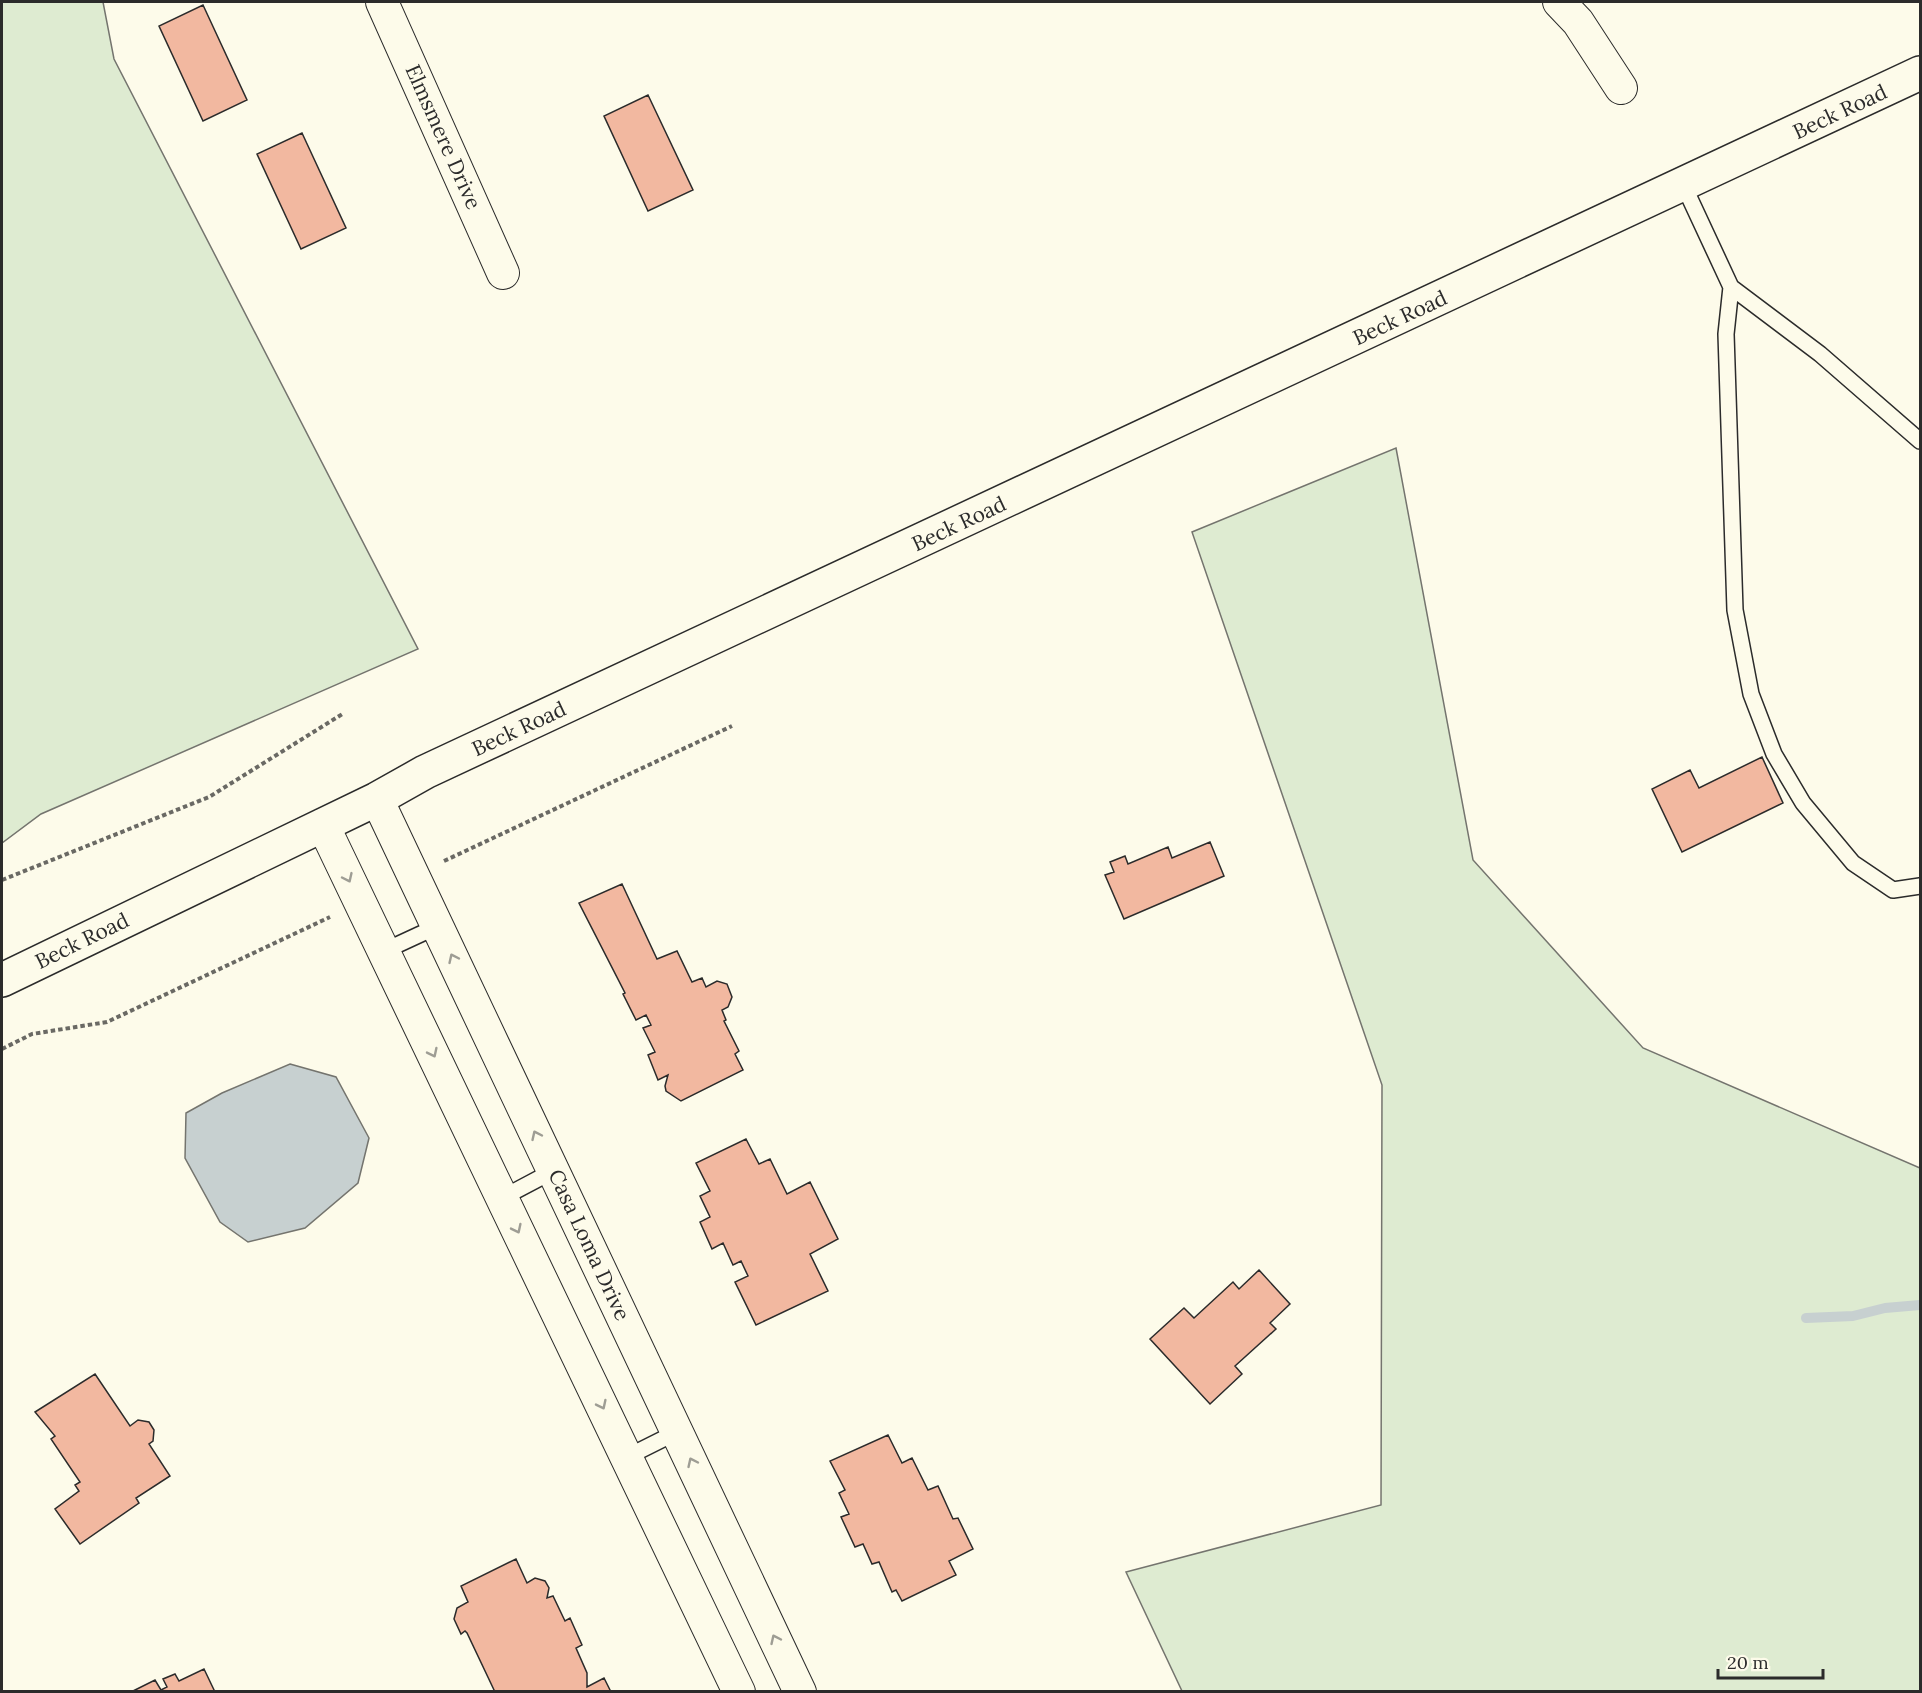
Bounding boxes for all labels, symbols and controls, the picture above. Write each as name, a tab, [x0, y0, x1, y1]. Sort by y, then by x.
street label: Elmsmere Drive	[399, 60, 487, 213]
street label: Beck Road	[1788, 78, 1891, 145]
street label: Beck Road	[1348, 284, 1451, 351]
street label: Beck Road	[907, 490, 1010, 557]
street label: Beck Road	[467, 695, 570, 762]
one-way arrow	[341, 871, 353, 882]
street label: Beck Road	[30, 906, 133, 975]
one-way arrow	[448, 954, 460, 965]
one-way arrow	[426, 1047, 438, 1058]
one-way arrow	[532, 1130, 544, 1141]
street label: Casa Loma Drive	[543, 1165, 636, 1325]
one-way arrow	[510, 1223, 522, 1234]
one-way arrow	[594, 1399, 606, 1410]
one-way arrow	[687, 1458, 699, 1469]
one-way arrow	[771, 1634, 783, 1645]
scale bar	[1718, 1642, 1823, 1680]
text: 20 m	[1727, 1651, 1769, 1674]

